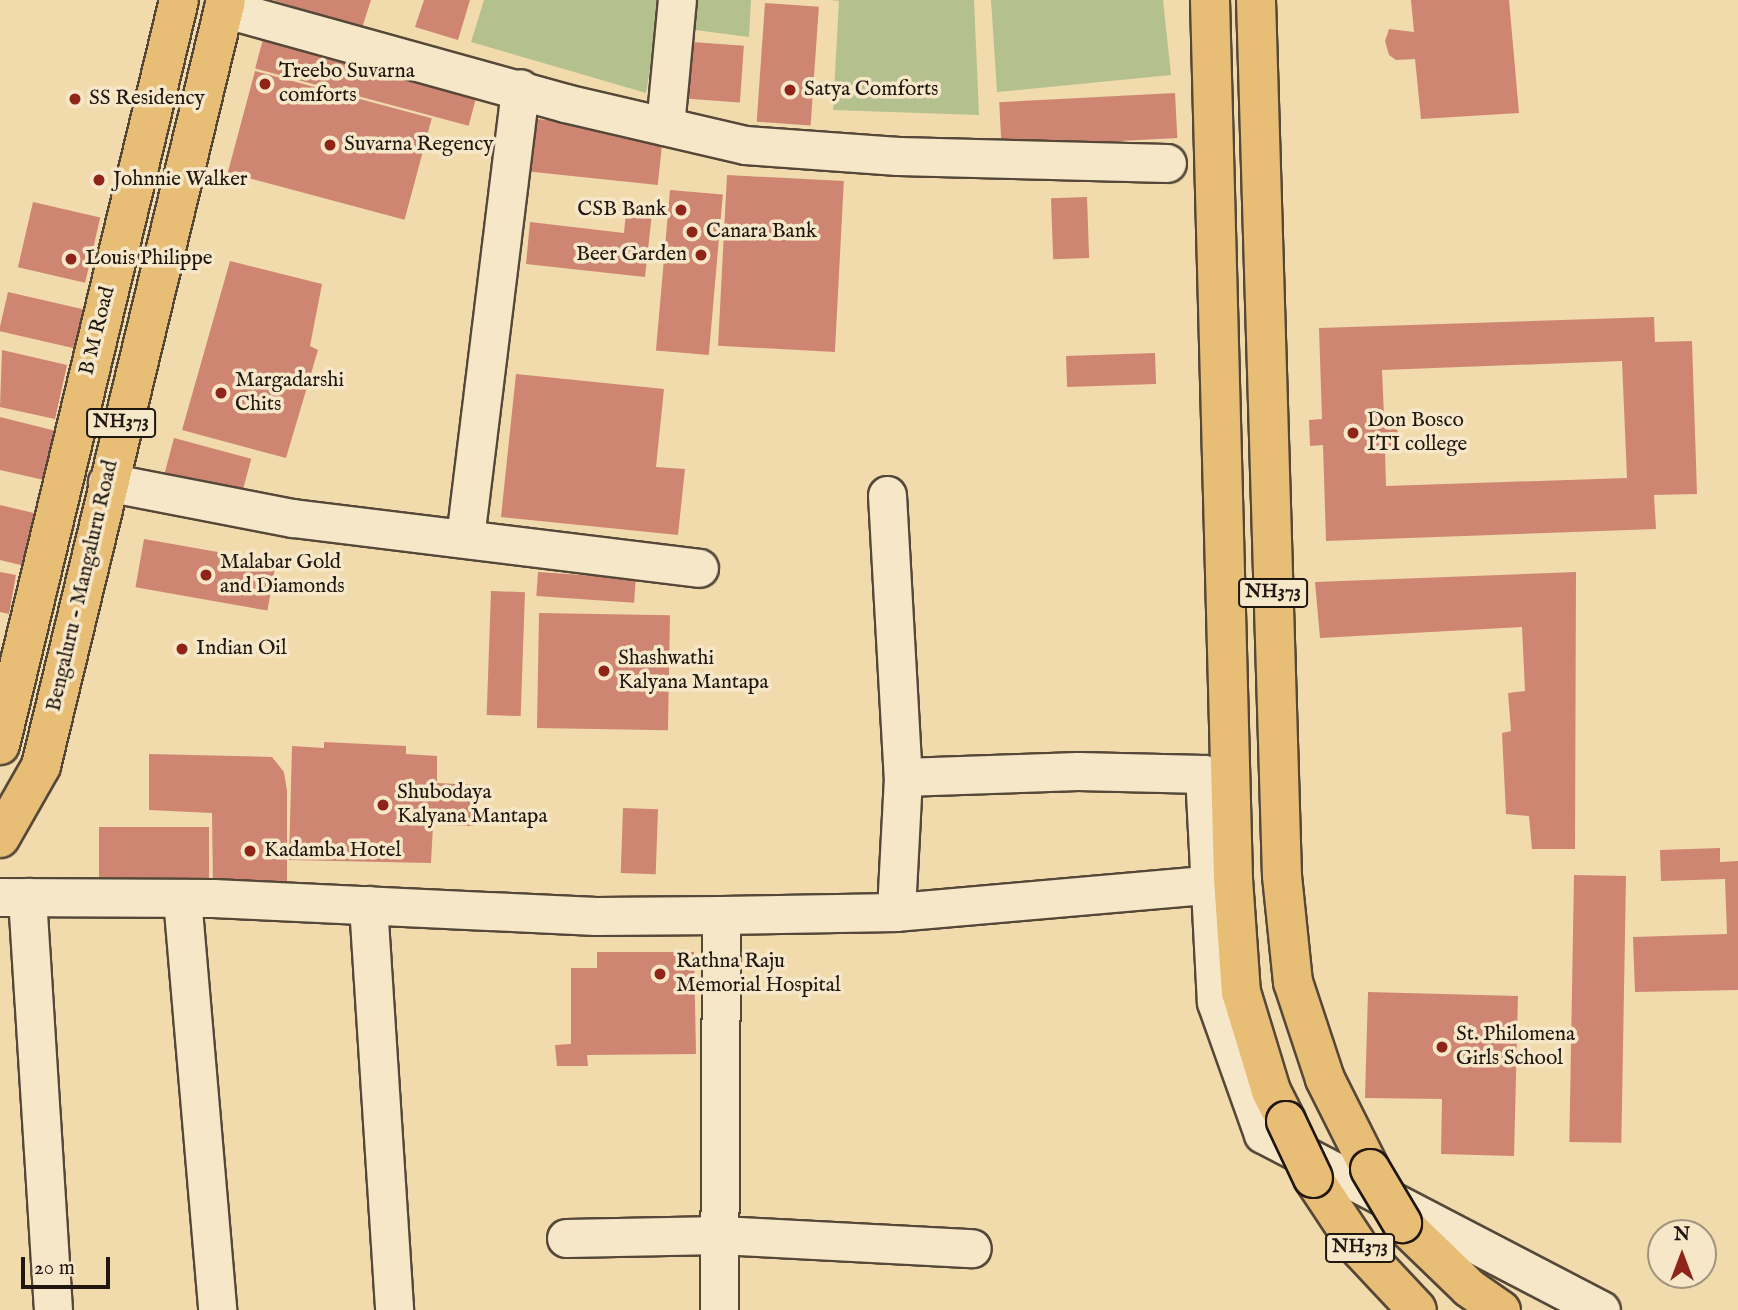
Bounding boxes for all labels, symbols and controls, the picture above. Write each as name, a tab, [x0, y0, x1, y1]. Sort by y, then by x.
place label: Treebo Suvarna comforts	[279, 59, 415, 109]
marker: Treebo Suvarna comforts	[257, 76, 273, 92]
place label: Satya Comforts	[804, 77, 938, 103]
marker: Satya Comforts	[782, 82, 798, 98]
place label: SS Residency	[89, 86, 205, 112]
marker: SS Residency	[67, 91, 83, 107]
place label: Suvarna Regency	[344, 132, 494, 158]
marker: Suvarna Regency	[322, 137, 338, 153]
place label: Johnnie Walker	[113, 167, 248, 193]
marker: Johnnie Walker	[91, 172, 107, 188]
place label: CSB Bank	[577, 197, 667, 223]
marker: CSB Bank	[673, 202, 689, 218]
place label: Canara Bank	[706, 219, 817, 245]
marker: Canara Bank	[684, 224, 700, 240]
place label: Beer Garden	[576, 242, 687, 268]
place label: Louis Philippe	[85, 246, 212, 272]
marker: Beer Garden	[693, 247, 709, 263]
marker: Louis Philippe	[63, 251, 79, 267]
street label: B M Road	[75, 284, 121, 378]
place label: Margadarshi Chits	[235, 368, 344, 418]
marker: Margadarshi Chits	[213, 385, 229, 401]
road number: NH373	[86, 408, 156, 438]
place label: Don Bosco ITI college	[1367, 408, 1467, 458]
marker: Don Bosco ITI college	[1345, 425, 1361, 441]
street label: Bengaluru - Mangaluru Road	[42, 458, 124, 714]
place label: Malabar Gold and Diamonds	[220, 550, 345, 600]
marker: Malabar Gold and Diamonds	[198, 567, 214, 583]
road number: NH373	[1238, 578, 1308, 608]
place label: Indian Oil	[196, 636, 287, 662]
marker: Indian Oil	[174, 641, 190, 657]
place label: Shashwathi Kalyana Mantapa	[618, 646, 769, 696]
marker: Shashwathi Kalyana Mantapa	[596, 663, 612, 679]
place label: Shubodaya Kalyana Mantapa	[397, 780, 548, 830]
marker: Shubodaya Kalyana Mantapa	[375, 797, 391, 813]
place label: Kadamba Hotel	[264, 838, 401, 864]
marker: Kadamba Hotel	[242, 843, 258, 859]
place label: Rathna Raju Memorial Hospital	[676, 949, 841, 999]
marker: Rathna Raju Memorial Hospital	[650, 964, 670, 984]
place label: St. Philomena Girls School	[1456, 1022, 1575, 1072]
marker: St. Philomena Girls School	[1434, 1039, 1450, 1055]
north arrow	[1647, 1219, 1717, 1289]
text: N	[1674, 1223, 1690, 1247]
road number: NH373	[1325, 1232, 1395, 1264]
scale bar	[24, 1244, 114, 1288]
text: 20 m	[34, 1255, 75, 1282]

